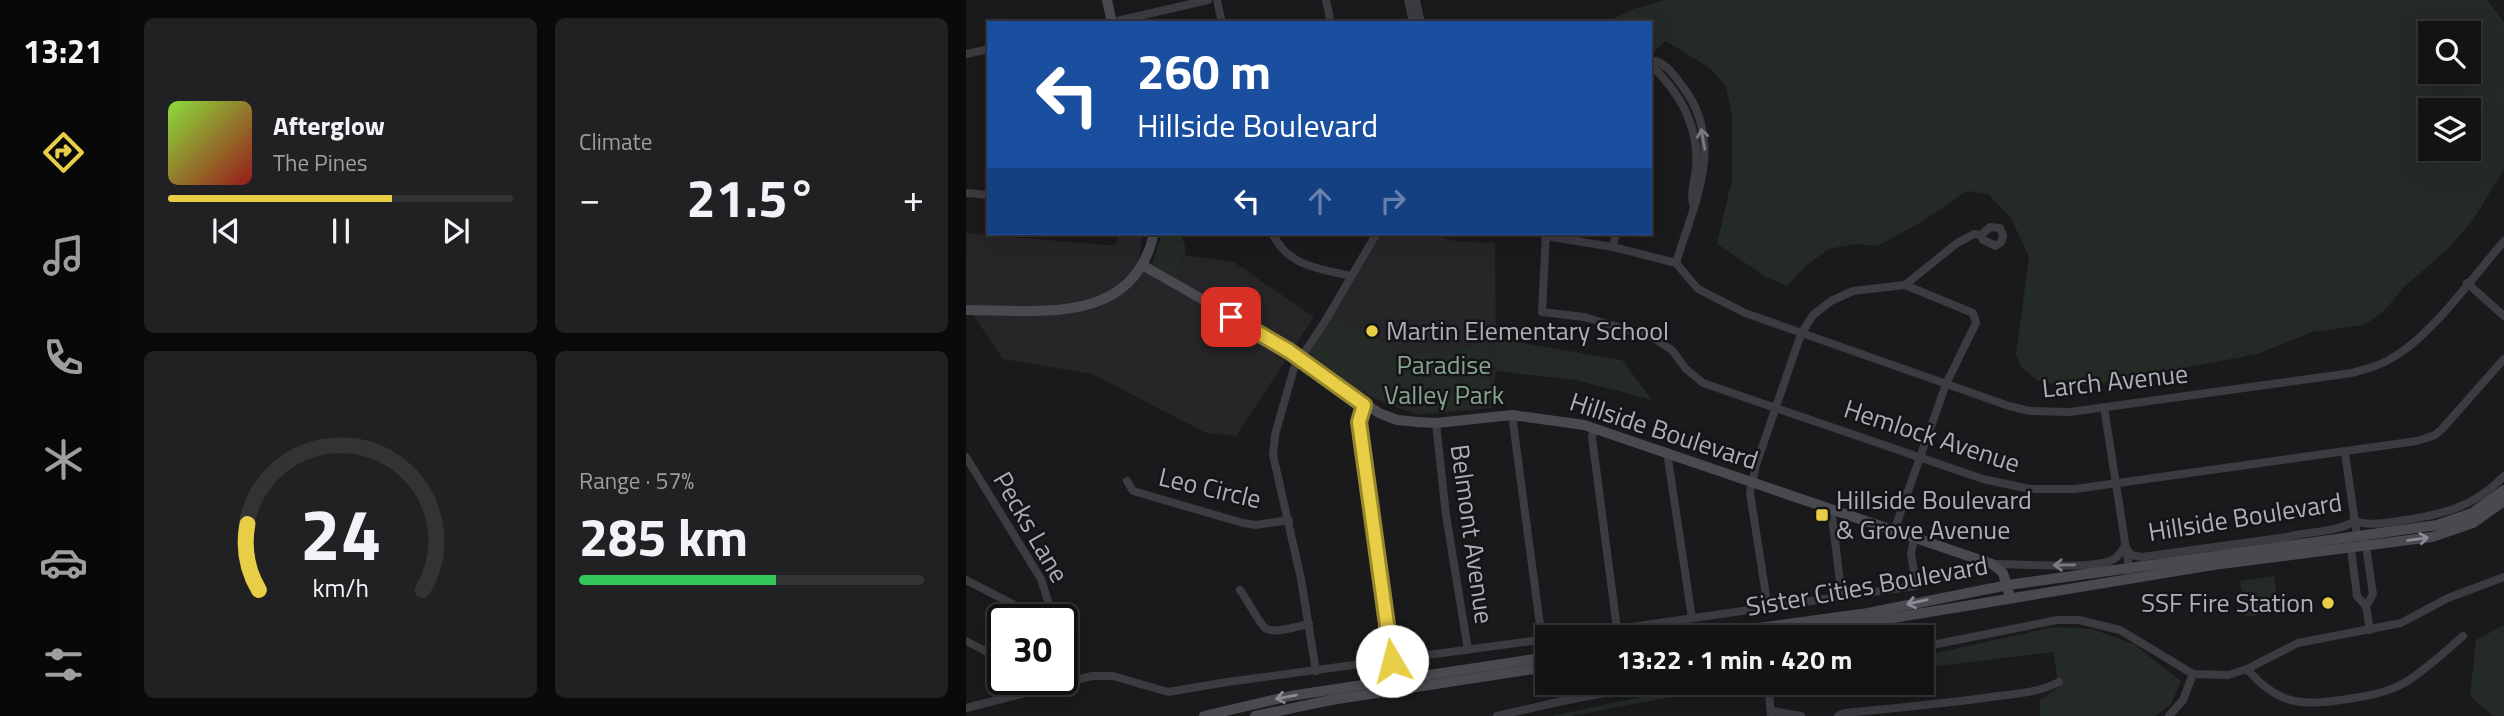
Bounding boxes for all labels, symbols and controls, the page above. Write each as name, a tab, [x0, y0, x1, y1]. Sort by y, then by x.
map controls	[2418, 21, 2481, 161]
button: search	[2418, 21, 2481, 84]
text: 13:21	[23, 27, 103, 75]
text: 260 m	[1137, 33, 1271, 108]
icon: left	[1022, 49, 1113, 140]
button: layers	[2418, 98, 2481, 161]
text: Hillside Boulevard	[1137, 101, 1378, 149]
text: Afterglow	[273, 106, 385, 145]
text: Climate	[579, 124, 652, 159]
icon: directions	[39, 128, 88, 177]
one-way arrow	[1696, 128, 1709, 151]
text: The Pines	[273, 145, 367, 180]
text: 21.5°	[687, 158, 816, 237]
text: −	[579, 169, 600, 227]
text: +	[903, 169, 924, 227]
icon: left	[1228, 182, 1266, 220]
icon: ahead	[1301, 182, 1339, 220]
icon: right	[1374, 182, 1412, 220]
icon: previous	[207, 212, 245, 250]
icon: pause	[322, 212, 360, 250]
icon: next	[437, 212, 475, 250]
icon: music	[39, 231, 88, 280]
pin	[1201, 287, 1261, 347]
icon: arrive	[1212, 298, 1250, 336]
place label: Martin Elementary School	[1386, 311, 1669, 350]
marker: Martin Elementary School	[1364, 323, 1380, 339]
icon: phone	[39, 333, 88, 382]
park label: Paradise Valley Park	[1384, 345, 1504, 414]
street label: Larch Avenue	[2040, 353, 2190, 408]
street label: Hillside Boulevard	[1565, 382, 1763, 479]
street label: Hemlock Avenue	[1839, 389, 2025, 482]
icon: climate	[39, 435, 88, 484]
street label: Belmont Avenue	[1441, 442, 1504, 626]
street label: Leo Circle	[1155, 457, 1265, 518]
text: Range · 57%	[579, 463, 694, 498]
street label: Pecks Lane	[984, 464, 1079, 590]
text: 24	[300, 479, 381, 589]
place label: Hillside Boulevard & Grove Avenue	[1836, 480, 2032, 549]
street label: Hillside Boulevard	[2145, 482, 2345, 551]
text: 285 km	[579, 497, 748, 576]
marker: Hillside Boulevard & Grove Avenue	[1814, 507, 1830, 523]
one-way arrow	[2406, 532, 2429, 545]
icon: car	[39, 538, 88, 587]
street label: Sister Cities Boulevard	[1743, 545, 1991, 626]
one-way arrow	[2053, 559, 2076, 572]
text: km/h	[312, 569, 369, 607]
place label: SSF Fire Station	[2141, 583, 2314, 622]
marker: SSF Fire Station	[2320, 595, 2336, 611]
one-way arrow	[1906, 596, 1929, 609]
speed limit sign: 30	[987, 604, 1078, 695]
position arrow	[1355, 624, 1429, 698]
icon: filters	[39, 640, 88, 689]
text: 13:22 · 1 min · 420 m	[1617, 640, 1852, 679]
one-way arrow	[1275, 691, 1298, 704]

